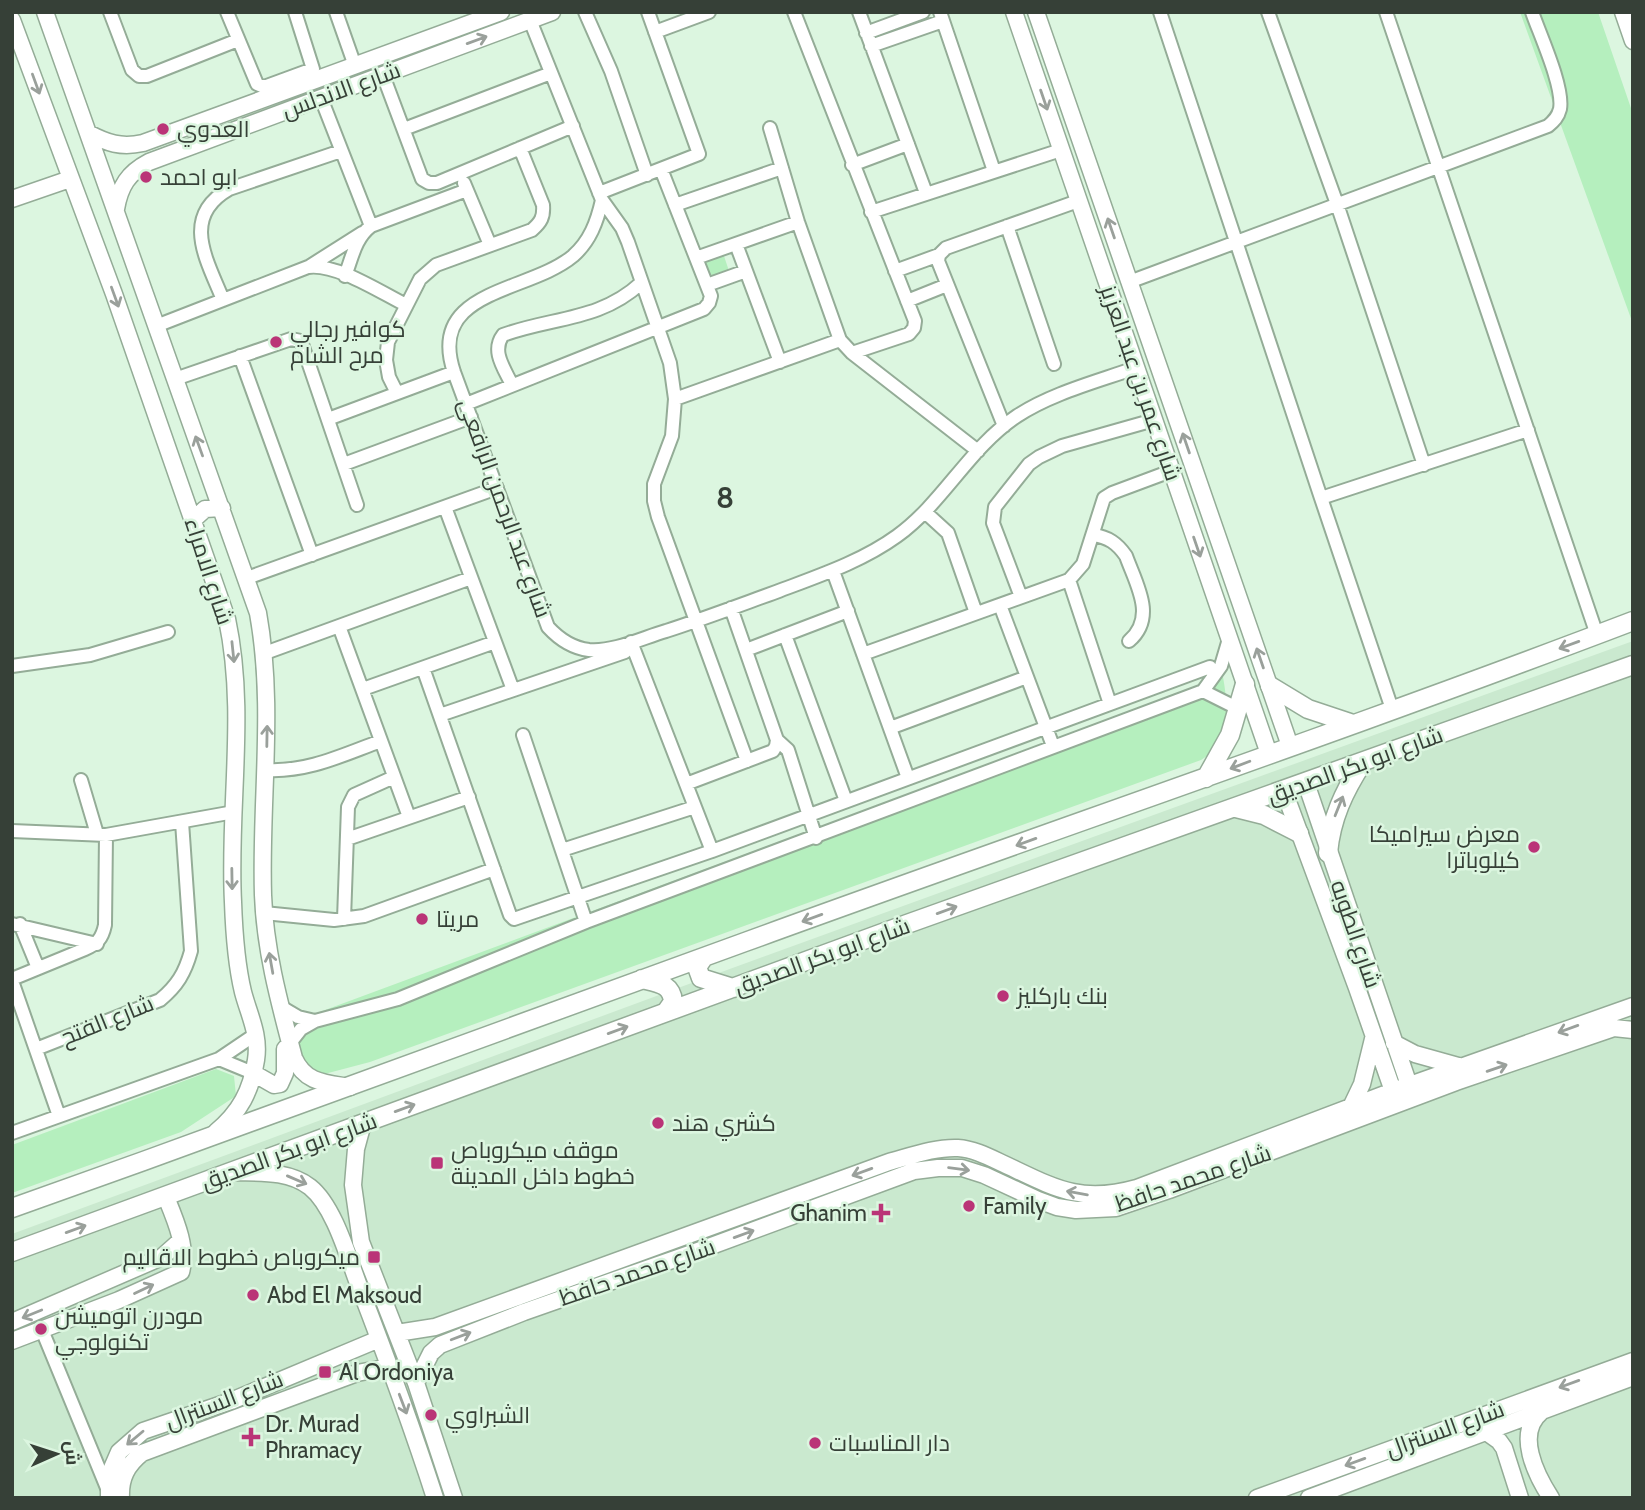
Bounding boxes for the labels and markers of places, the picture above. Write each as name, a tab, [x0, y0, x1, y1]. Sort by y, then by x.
place label: العدوي	[177, 115, 250, 147]
marker: العدوي	[155, 121, 171, 137]
place label: ابو احمد	[160, 163, 238, 191]
marker: ابو احمد	[138, 169, 154, 185]
place label: كوافير رجالي مرح الشام	[290, 315, 406, 371]
marker: كوافير رجالي مرح الشام	[268, 334, 284, 350]
place label: معرض سيراميكا كيلوباترا	[1369, 820, 1520, 874]
marker: معرض سيراميكا كيلوباترا	[1526, 839, 1542, 855]
place label: مريتا	[436, 905, 479, 933]
marker: مريتا	[414, 911, 430, 927]
place label: بنك باركليز	[1015, 982, 1108, 1010]
marker: بنك باركليز	[995, 988, 1011, 1004]
place label: كشري هند	[672, 1109, 776, 1141]
marker: كشري هند	[650, 1115, 666, 1131]
place label: موقف ميكروباص خطوط داخل المدينة	[451, 1136, 635, 1190]
marker: موقف ميكروباص خطوط داخل المدينة	[429, 1155, 445, 1171]
place label: Family	[983, 1192, 1047, 1220]
marker: Family	[961, 1198, 977, 1214]
place label: Ghanim	[790, 1199, 867, 1227]
marker: Ghanim	[873, 1205, 889, 1221]
place label: ميكروباص خطوط الاقاليم	[122, 1243, 360, 1273]
marker: ميكروباص خطوط الاقاليم	[366, 1249, 382, 1265]
place label: Abd El Maksoud	[267, 1281, 422, 1309]
marker: Abd El Maksoud	[245, 1287, 261, 1303]
place label: مودرن اتوميشن تكنولوجي	[55, 1302, 203, 1360]
marker: مودرن اتوميشن تكنولوجي	[33, 1321, 49, 1337]
place label: Al Ordoniya	[339, 1358, 454, 1386]
marker: Al Ordoniya	[317, 1364, 333, 1380]
place label: الشبراوي	[445, 1401, 530, 1433]
marker: الشبراوي	[423, 1407, 439, 1423]
place label: Dr. Murad Phramacy	[265, 1410, 362, 1464]
marker: Dr. Murad Phramacy	[243, 1429, 259, 1445]
place label: دار المناسبات	[829, 1429, 950, 1457]
marker: دار المناسبات	[807, 1435, 823, 1451]

